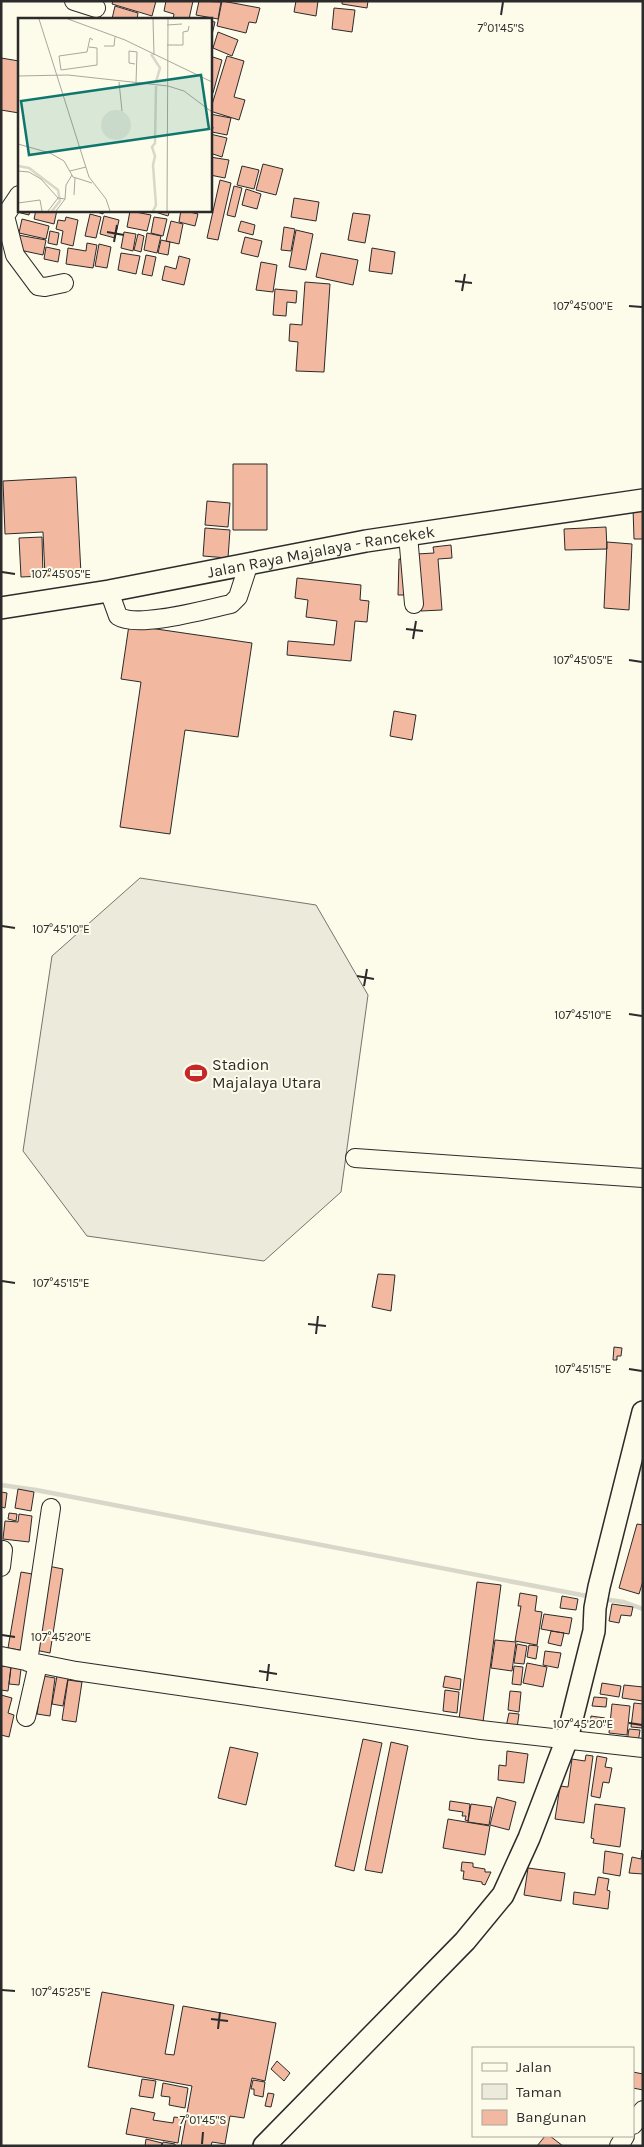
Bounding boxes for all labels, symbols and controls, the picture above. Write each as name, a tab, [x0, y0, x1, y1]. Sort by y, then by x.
inset map	[18, 18, 211, 211]
text: 7°01'45"S	[478, 21, 524, 35]
text: 107°45'00"E	[553, 299, 613, 313]
street label: Jalan Raya Majalaya - Rancekek	[206, 522, 436, 582]
text: 107°45'05"E	[31, 567, 91, 581]
text: 107°45'05"E	[553, 653, 613, 667]
text: 107°45'10"E	[32, 922, 90, 936]
text: 107°45'10"E	[554, 1008, 612, 1022]
place label: Stadion Majalaya Utara	[212, 1055, 321, 1092]
sports icon: Stadion Majalaya Utara	[183, 1060, 209, 1086]
text: 107°45'15"E	[32, 1276, 90, 1290]
text: 107°45'15"E	[554, 1362, 612, 1376]
text: 107°45'20"E	[31, 1630, 91, 1644]
text: 107°45'20"E	[553, 1717, 613, 1731]
text: 107°45'25"E	[31, 1985, 91, 1999]
legend	[472, 2047, 634, 2137]
text: Jalan	[516, 2058, 552, 2076]
text: Taman	[516, 2083, 562, 2101]
text: Bangunan	[516, 2108, 587, 2126]
text: 7°01'45"S	[180, 2113, 226, 2127]

